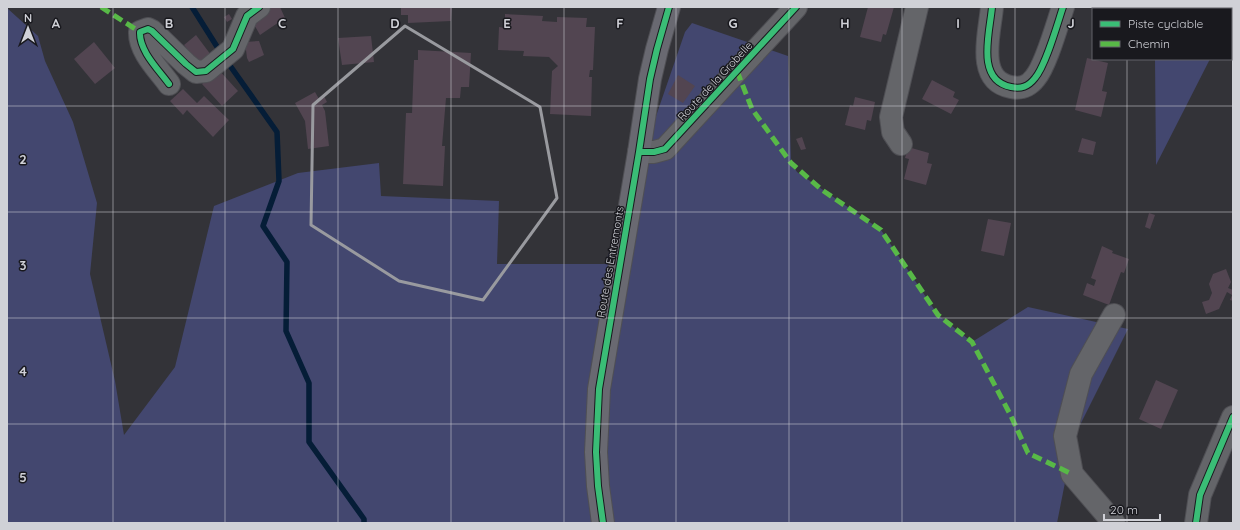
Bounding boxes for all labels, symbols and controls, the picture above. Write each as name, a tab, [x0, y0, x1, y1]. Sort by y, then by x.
north arrow	[8, 8, 48, 48]
legend	[1092, 8, 1232, 60]
text: N	[24, 11, 32, 25]
text: A	[52, 15, 61, 31]
text: B	[165, 15, 173, 31]
text: C	[278, 15, 286, 31]
text: D	[390, 15, 400, 31]
text: E	[503, 15, 511, 31]
text: F	[616, 15, 624, 31]
text: G	[728, 15, 738, 31]
text: H	[840, 15, 850, 31]
text: I	[956, 15, 960, 31]
text: J	[1067, 15, 1075, 31]
text: Piste cyclable	[1128, 16, 1204, 31]
text: Chemin	[1128, 36, 1170, 51]
street label: Route de la Grobelle	[675, 38, 755, 124]
text: 2	[19, 151, 27, 167]
street label: Route des Entremonts	[593, 205, 627, 319]
text: 3	[20, 257, 27, 273]
text: 4	[19, 363, 27, 379]
text: 5	[19, 469, 27, 485]
scale bar	[1104, 496, 1160, 522]
text: 20 m	[1110, 502, 1138, 517]

